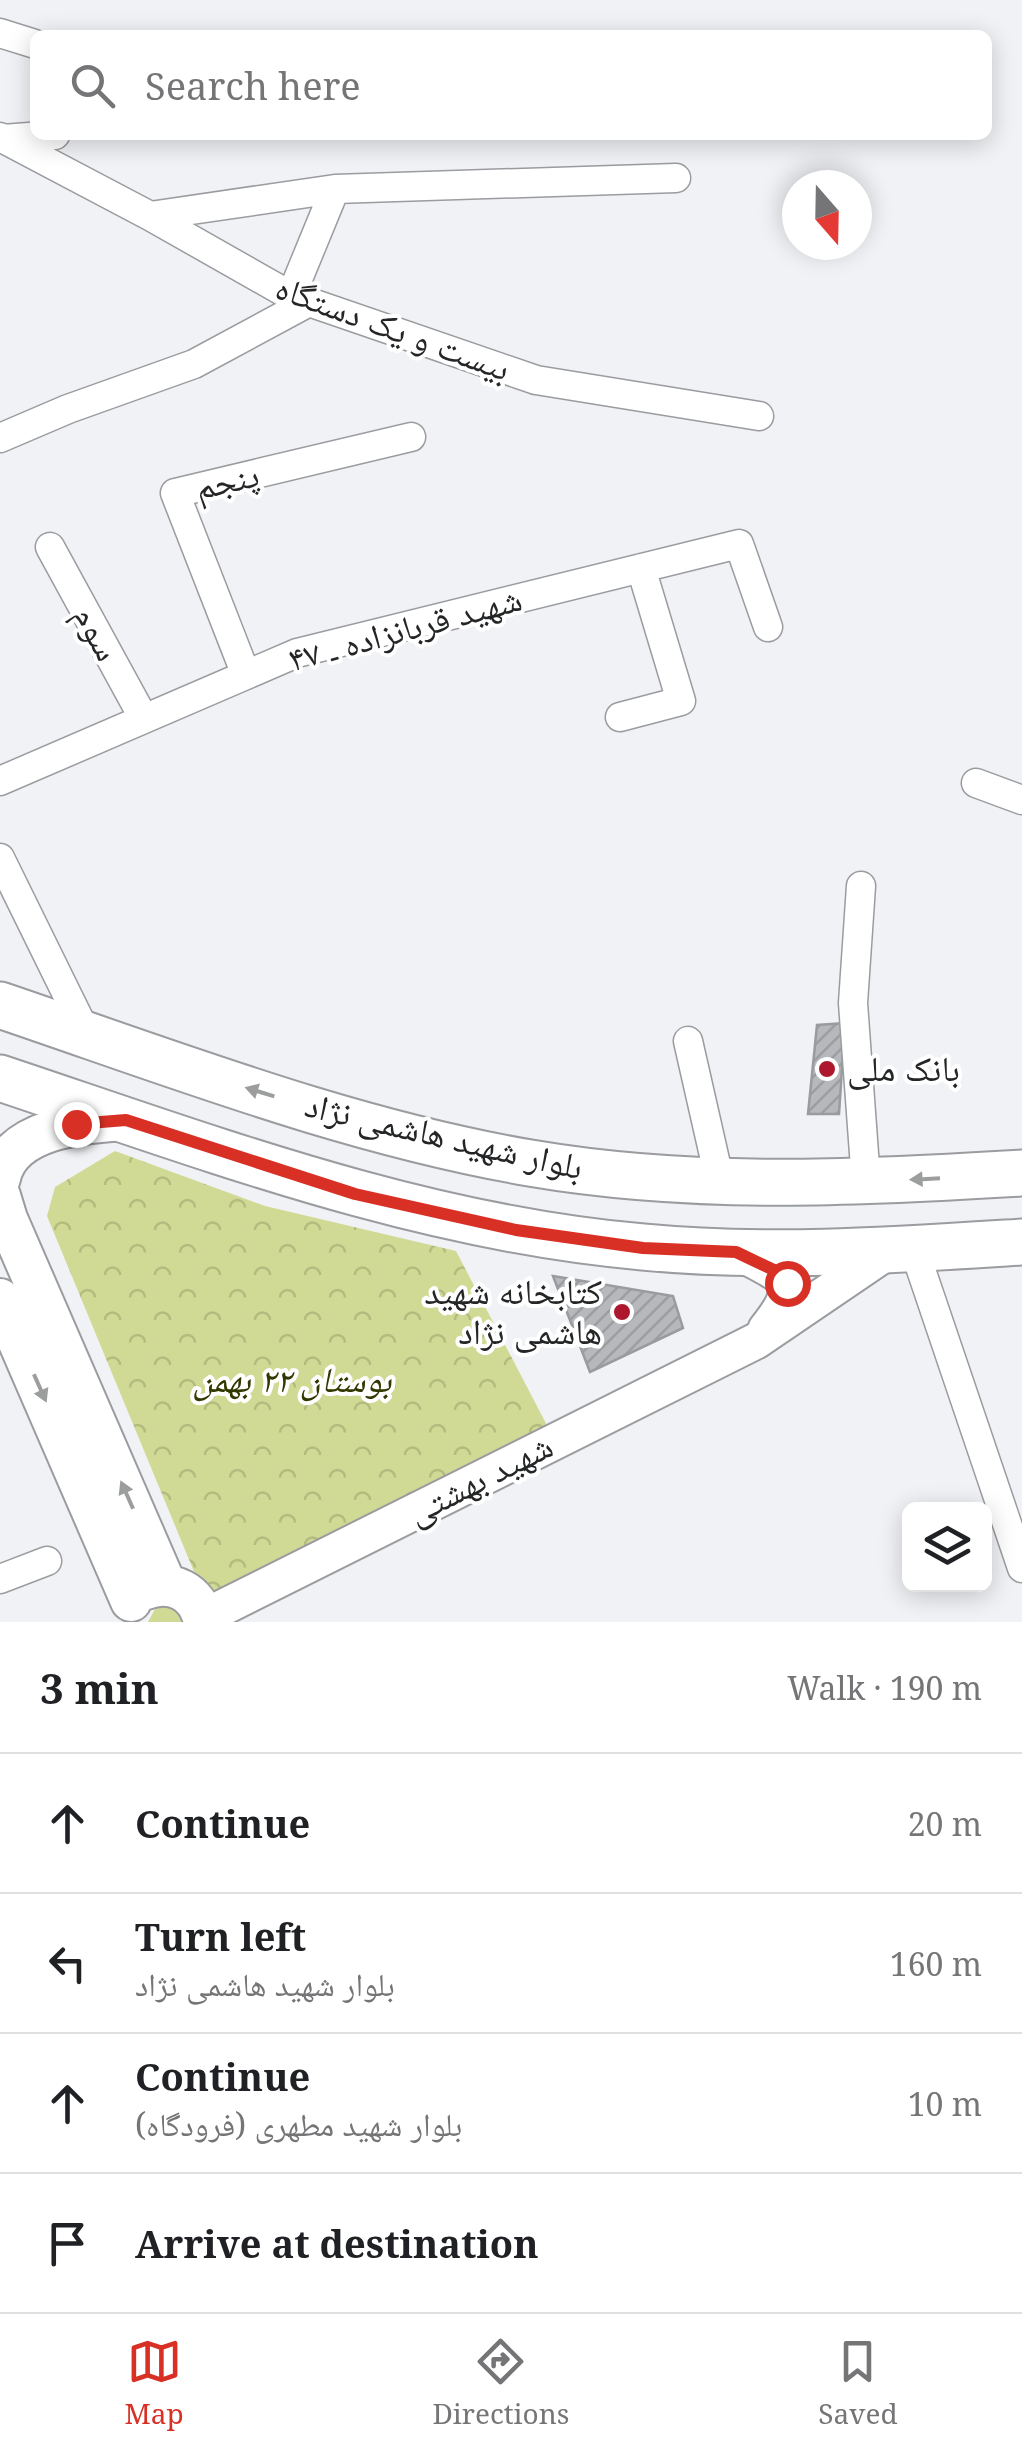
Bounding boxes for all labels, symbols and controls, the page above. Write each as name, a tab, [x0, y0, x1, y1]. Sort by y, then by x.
search box	[30, 30, 992, 140]
icon: search	[65, 58, 120, 113]
text: Search here	[145, 59, 361, 111]
north arrow	[782, 170, 872, 260]
street label: بیست و یک دستگاه	[270, 262, 517, 391]
street label: پنجم	[190, 449, 263, 511]
street label: شهید قربانزاده ـ ۴۷	[283, 574, 527, 681]
street label: سوم	[63, 596, 133, 669]
place label: بانک ملی	[847, 1044, 960, 1091]
marker: بانک ملی	[816, 1058, 838, 1080]
street label: بلوار شهید هاشمی نژاد	[301, 1080, 588, 1189]
one-way arrow	[245, 1083, 275, 1098]
route end	[54, 1102, 100, 1148]
one-way arrow	[908, 1171, 940, 1187]
route start	[765, 1261, 811, 1307]
place label: کتابخانه شهید هاشمی نژاد	[424, 1267, 602, 1354]
marker: کتابخانه شهید هاشمی نژاد	[611, 1301, 633, 1323]
park label: بوستان ۲۲ بهمن	[193, 1355, 392, 1402]
one-way arrow	[32, 1374, 49, 1403]
street label: شهید بهشتی	[398, 1421, 560, 1534]
one-way arrow	[119, 1480, 135, 1510]
map controls	[902, 1502, 992, 1592]
button: layers	[902, 1502, 992, 1592]
text: 3 min	[40, 1659, 159, 1716]
text: Walk · 190 m	[787, 1666, 982, 1709]
icon: ahead	[40, 1796, 95, 1851]
text: Continue	[135, 1797, 310, 1849]
text: 20 m	[908, 1802, 982, 1845]
text: Turn left	[135, 1910, 306, 1962]
icon: left	[40, 1936, 95, 1991]
text: 160 m	[890, 1942, 982, 1985]
text: بلوار شهید هاشمی نژاد	[135, 1962, 395, 2005]
text: Continue	[135, 2050, 310, 2102]
icon: ahead	[40, 2076, 95, 2131]
text: 10 m	[908, 2082, 982, 2125]
text: بلوار شهید مطهری (فرودگاه)	[135, 2102, 462, 2145]
icon: arrive	[40, 2216, 95, 2271]
text: Arrive at destination	[135, 2217, 539, 2269]
tab: Map	[124, 2334, 184, 2432]
tab: Directions	[432, 2334, 569, 2432]
tab: Saved	[818, 2334, 898, 2432]

